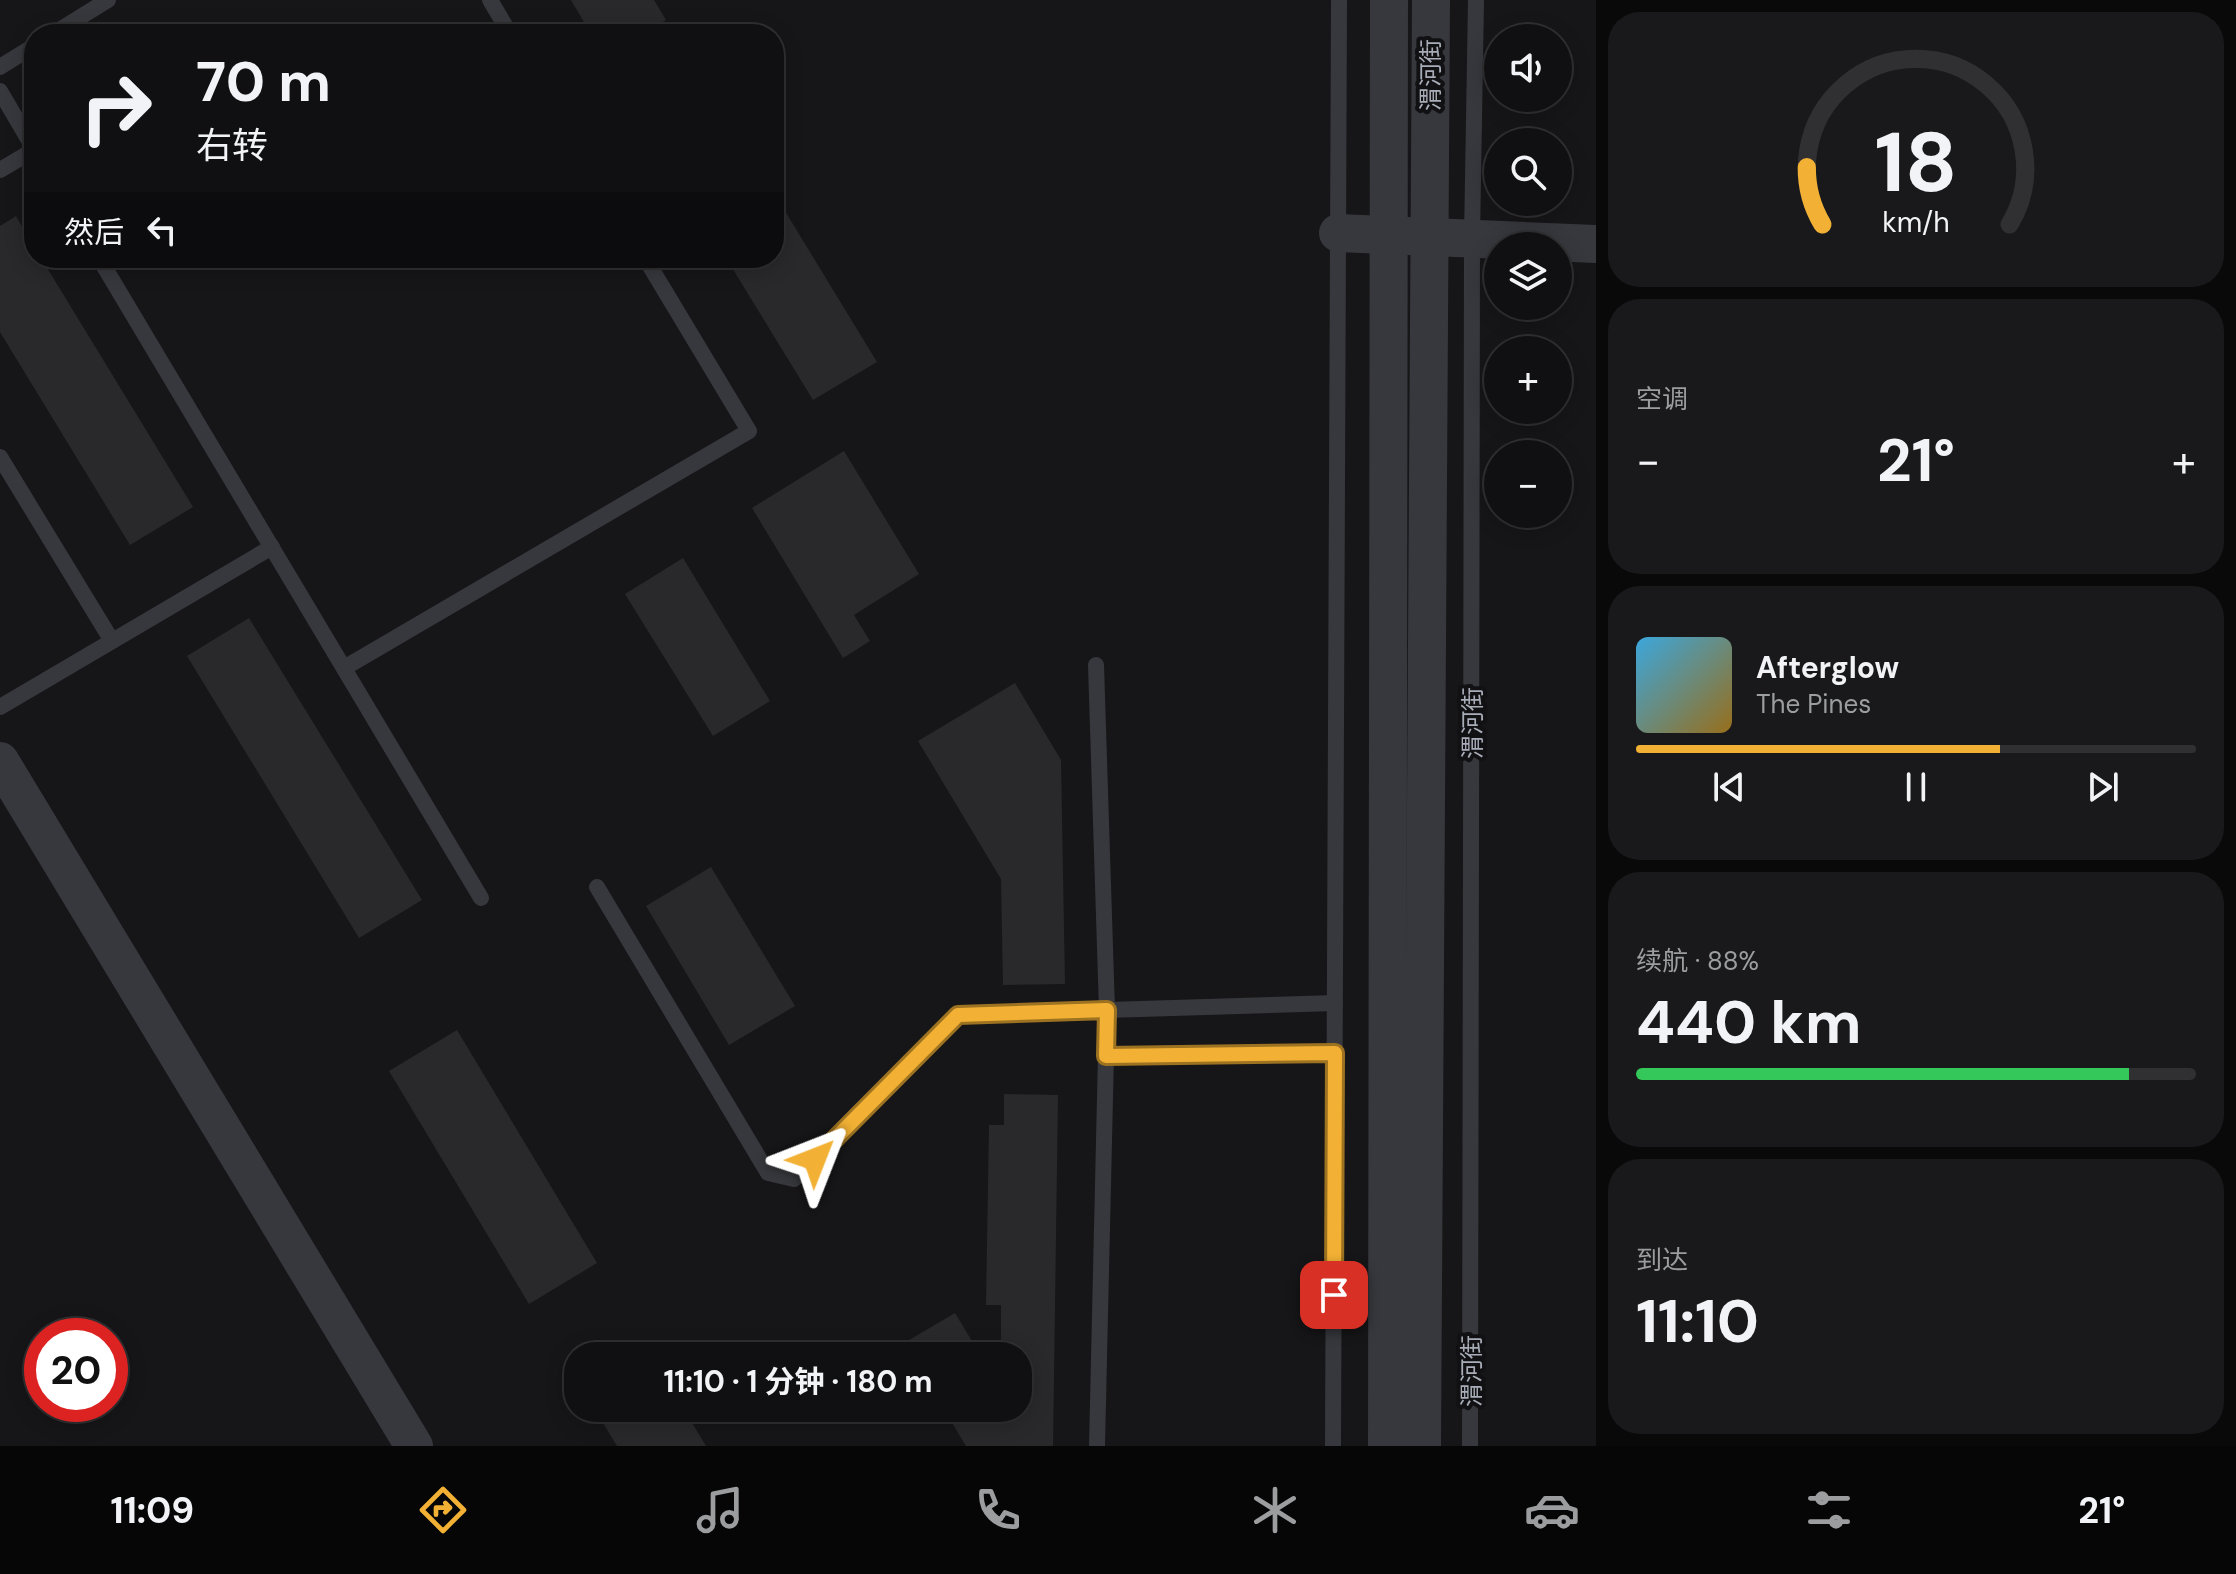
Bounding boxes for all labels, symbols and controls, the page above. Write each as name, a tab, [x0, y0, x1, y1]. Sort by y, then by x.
map controls	[1484, 24, 1572, 528]
button: sound	[1484, 24, 1572, 112]
street label: 渭河街	[1415, 39, 1446, 111]
text: 70 m	[196, 45, 331, 118]
icon: right	[64, 56, 168, 160]
text: 18	[1875, 108, 1957, 217]
text: 右转	[196, 122, 268, 169]
button: search	[1484, 128, 1572, 216]
text: km/h	[1882, 205, 1950, 242]
icon: left	[140, 208, 184, 252]
text: 然后	[64, 213, 124, 252]
button: layers	[1484, 232, 1572, 320]
button: +	[1484, 336, 1572, 424]
text: 空调	[1636, 382, 1688, 416]
text: 21°	[1877, 421, 1955, 500]
text: −	[1636, 432, 1660, 490]
text: +	[2172, 432, 2196, 490]
button: −	[1484, 440, 1572, 528]
text: Afterglow	[1756, 648, 1899, 687]
street label: 渭河街	[1457, 687, 1488, 759]
text: The Pines	[1756, 687, 1871, 721]
icon: previous	[1707, 765, 1751, 809]
icon: pause	[1894, 765, 1938, 809]
icon: next	[2081, 765, 2125, 809]
text: 续航 · 88%	[1636, 944, 1759, 978]
text: 440 km	[1636, 983, 1861, 1062]
position arrow	[773, 1117, 857, 1201]
text: 到达	[1636, 1243, 1688, 1277]
pin	[1300, 1261, 1368, 1329]
icon: arrive	[1312, 1273, 1356, 1317]
text: 11:10	[1636, 1282, 1759, 1361]
speed limit sign: 20	[24, 1318, 128, 1422]
street label: 渭河街	[1456, 1335, 1487, 1407]
text: 11:10 · 1 分钟 · 180 m	[663, 1362, 933, 1401]
icon: directions	[415, 1482, 471, 1538]
icon: music	[692, 1482, 748, 1538]
icon: phone	[970, 1482, 1026, 1538]
icon: climate	[1247, 1482, 1303, 1538]
icon: car	[1524, 1482, 1580, 1538]
icon: filters	[1801, 1482, 1857, 1538]
text: 11:09	[111, 1487, 194, 1534]
text: 21°	[2078, 1487, 2125, 1534]

